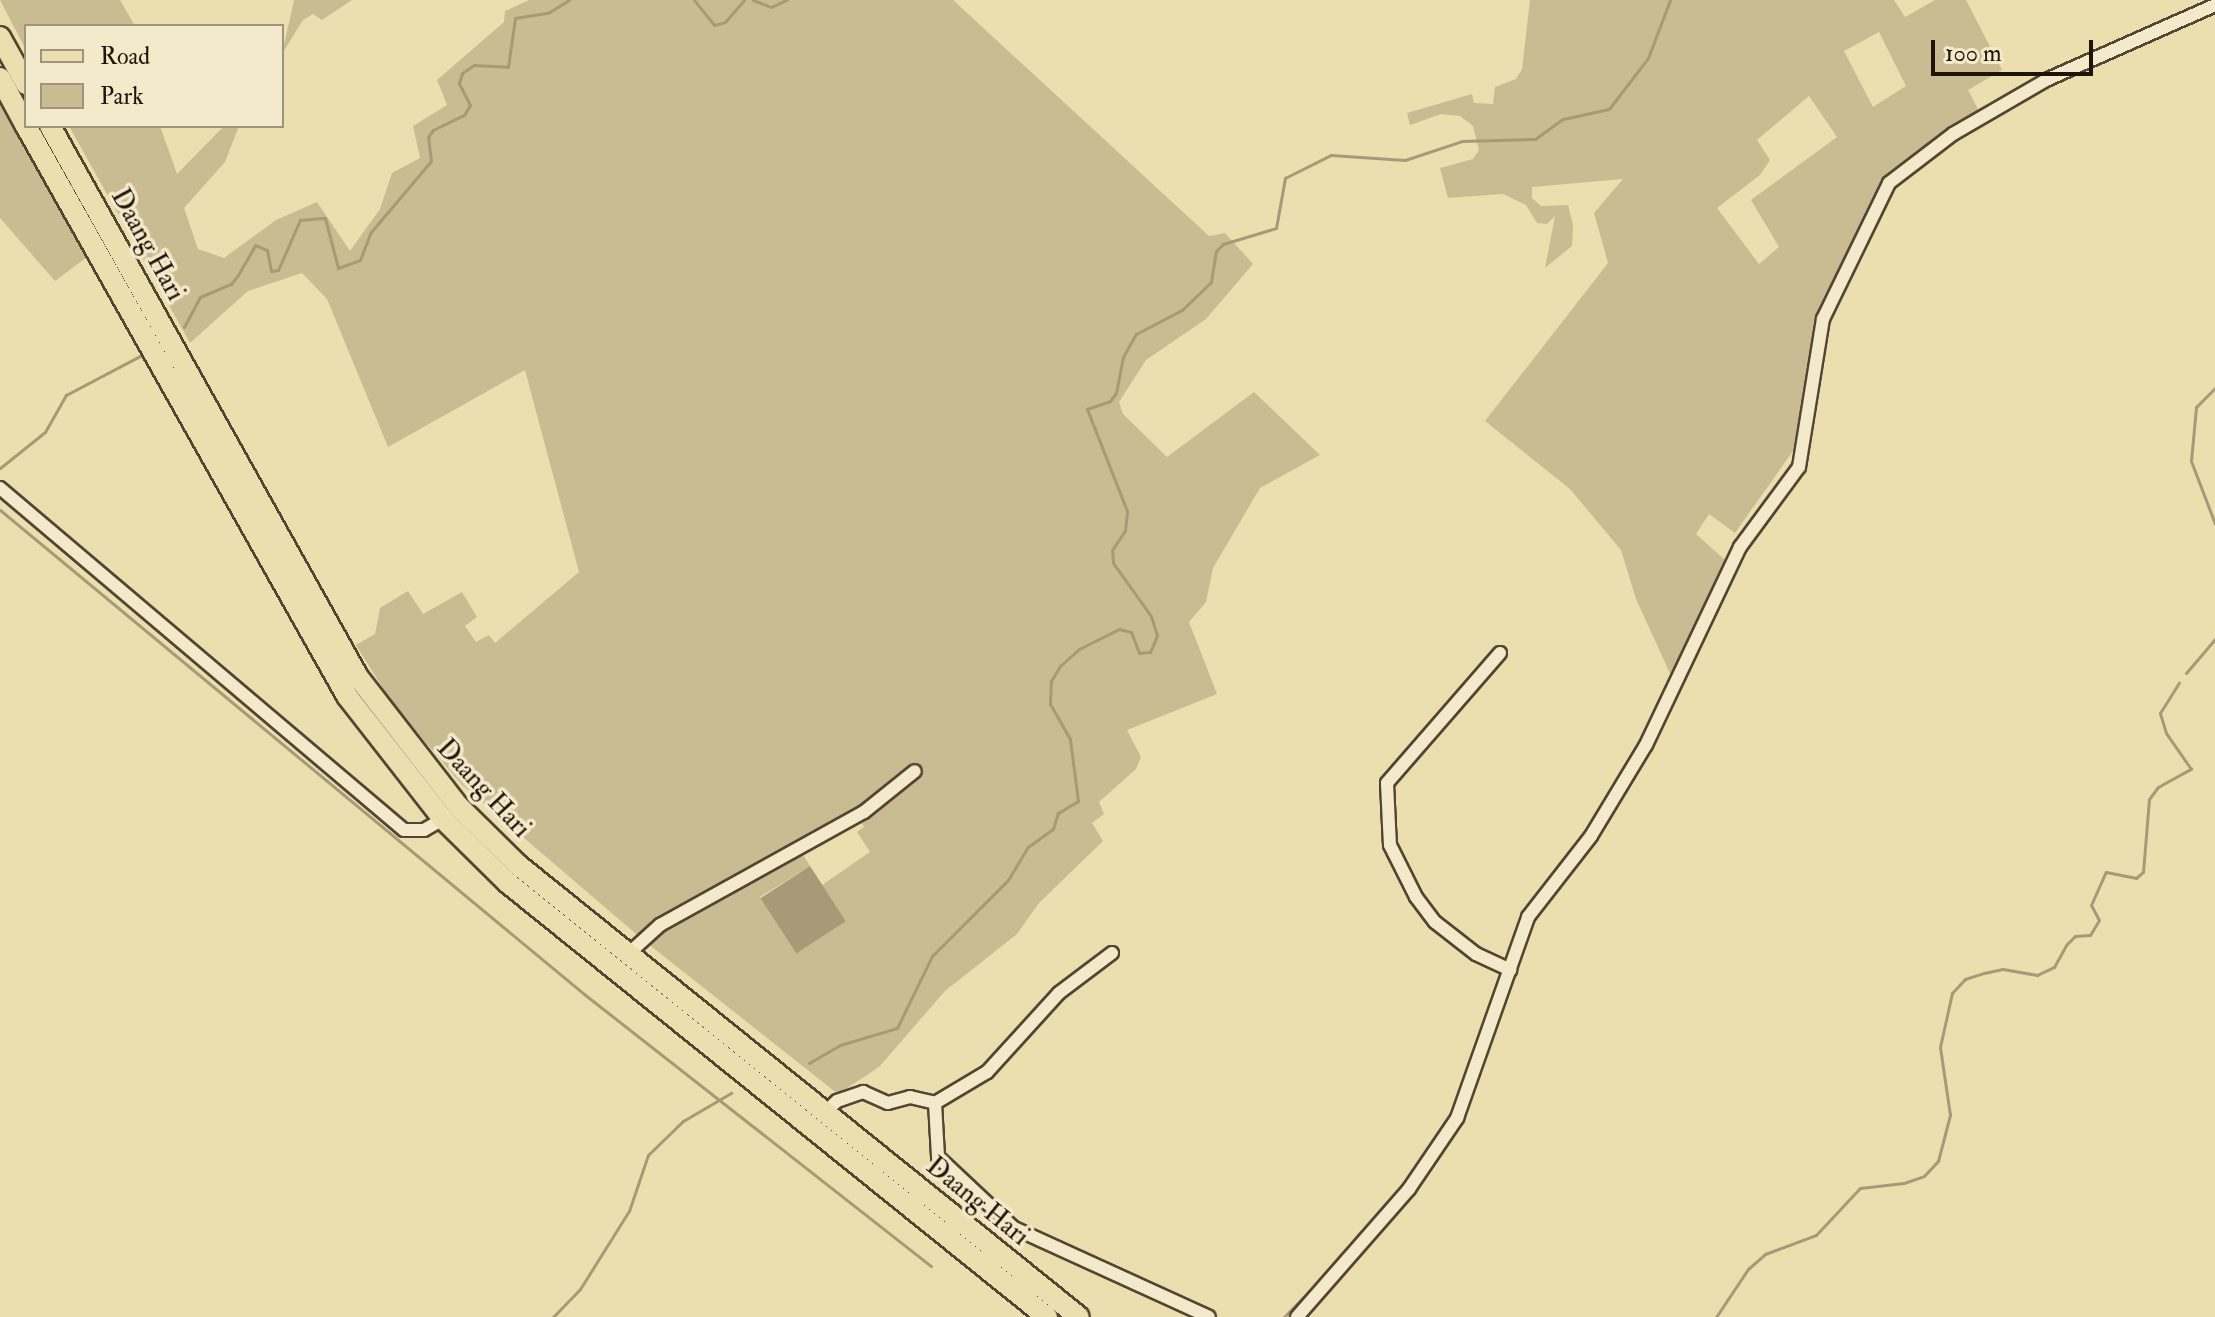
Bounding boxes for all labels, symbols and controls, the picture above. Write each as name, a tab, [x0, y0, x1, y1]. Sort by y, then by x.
legend	[24, 24, 284, 128]
scale bar	[1935, 24, 2097, 74]
text: 100 m	[1945, 38, 2002, 69]
text: Road	[100, 41, 150, 72]
text: Park	[100, 81, 144, 112]
street label: Daang Hari	[104, 184, 190, 306]
street label: Daang Hari	[430, 733, 536, 845]
street label: Daang Hari	[919, 1151, 1035, 1253]

